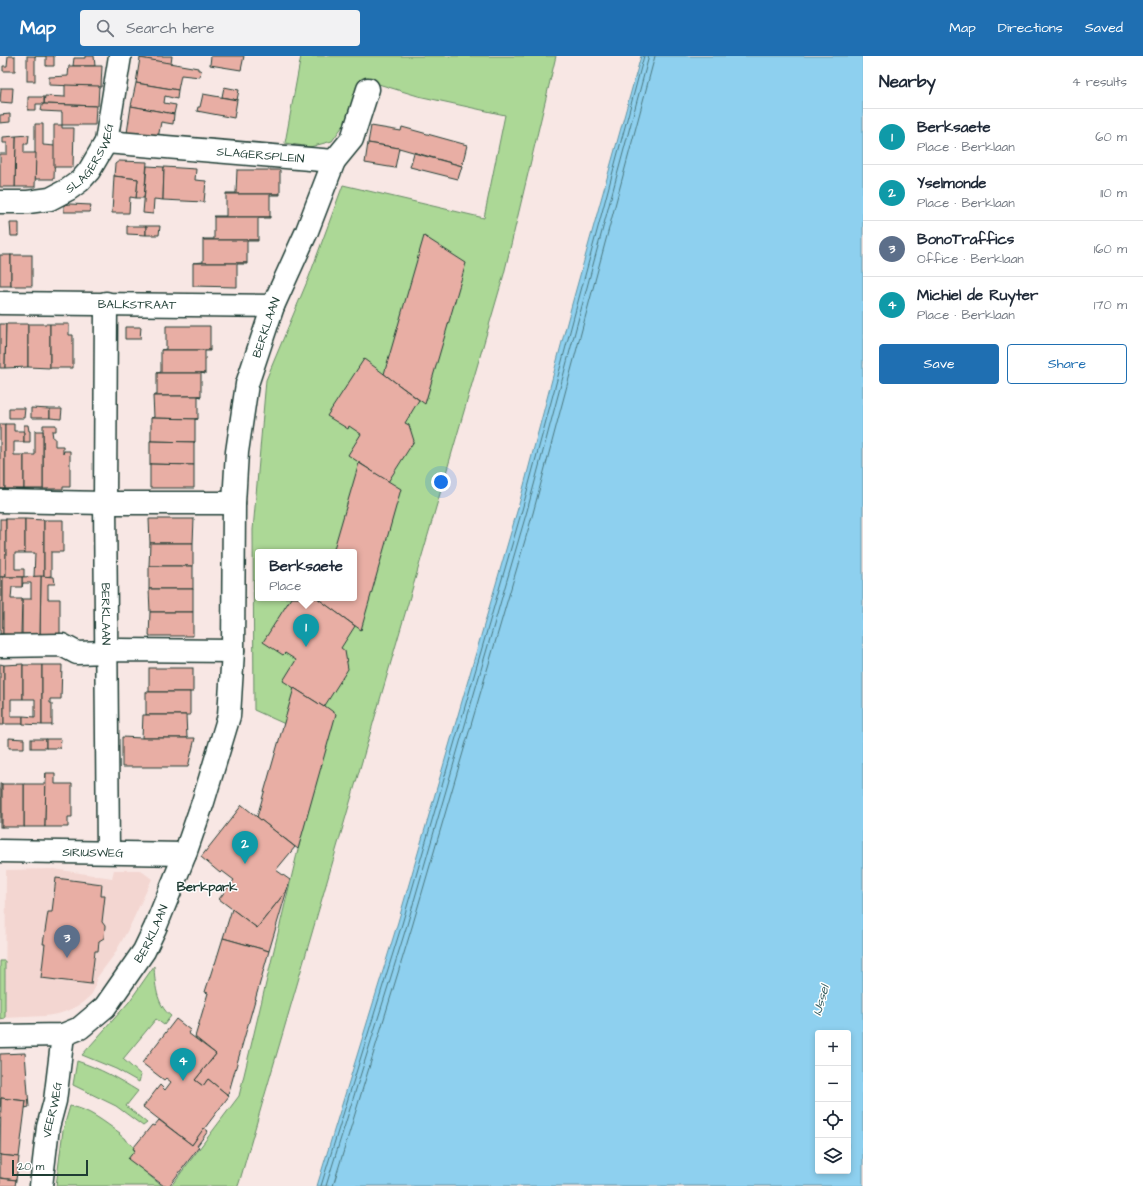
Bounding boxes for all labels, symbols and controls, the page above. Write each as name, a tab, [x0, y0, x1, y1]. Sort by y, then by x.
search box	[80, 10, 360, 46]
text: Map	[20, 15, 56, 42]
icon: search	[94, 17, 116, 39]
text: Search here	[126, 18, 215, 39]
text: Map	[949, 18, 976, 38]
text: Directions	[998, 18, 1063, 38]
text: Saved	[1085, 18, 1123, 38]
text: Nearby	[879, 70, 936, 94]
text: 4 results	[1072, 73, 1127, 91]
text: Berksaete	[917, 117, 991, 138]
street label: SLAGERSWEG	[62, 122, 118, 198]
text: 1	[891, 128, 893, 146]
text: 60 m	[1095, 128, 1127, 146]
text: Place · Berklaan	[917, 138, 1015, 156]
street label: SLAGERSPLEIN	[216, 143, 305, 168]
text: Yselmonde	[917, 173, 986, 194]
text: 2	[888, 184, 896, 202]
text: 110 m	[1100, 184, 1127, 202]
text: Place · Berklaan	[917, 194, 1015, 212]
text: BonoTraffics	[917, 229, 1014, 250]
text: 3	[889, 240, 895, 258]
text: 160 m	[1094, 240, 1127, 258]
text: Office · Berklaan	[917, 250, 1024, 268]
text: Michiel de Ruyter	[917, 285, 1038, 306]
street label: BERKLAAN	[248, 294, 285, 360]
street label: BALKSTRAAT	[98, 296, 177, 314]
text: 4	[888, 296, 896, 314]
text: 170 m	[1094, 296, 1127, 314]
text: Place · Berklaan	[917, 306, 1015, 324]
button: Save	[879, 344, 999, 384]
button: Share	[1007, 344, 1127, 384]
your location	[431, 472, 451, 492]
popup	[255, 549, 357, 601]
text: Berksaete	[269, 556, 343, 577]
text: Place	[269, 577, 301, 595]
street label: BERKLAAN	[97, 583, 114, 646]
pin: 1	[293, 614, 319, 647]
pin: 2	[232, 831, 258, 864]
street label: SIRIUSWEG	[62, 844, 124, 862]
district label: Berkpark	[177, 878, 238, 897]
street label: BERKLAAN	[130, 902, 173, 967]
pin: 3	[54, 925, 80, 958]
water label: IJssel	[808, 981, 834, 1018]
map controls	[815, 1030, 851, 1174]
button: +	[815, 1030, 851, 1066]
pin: 4	[170, 1048, 196, 1081]
button: −	[815, 1066, 851, 1102]
street label: VEERWEG	[39, 1080, 66, 1139]
button: locate	[815, 1102, 851, 1138]
button: layers	[815, 1138, 851, 1174]
scale bar	[12, 1158, 88, 1177]
text: 20 m	[18, 1159, 44, 1174]

